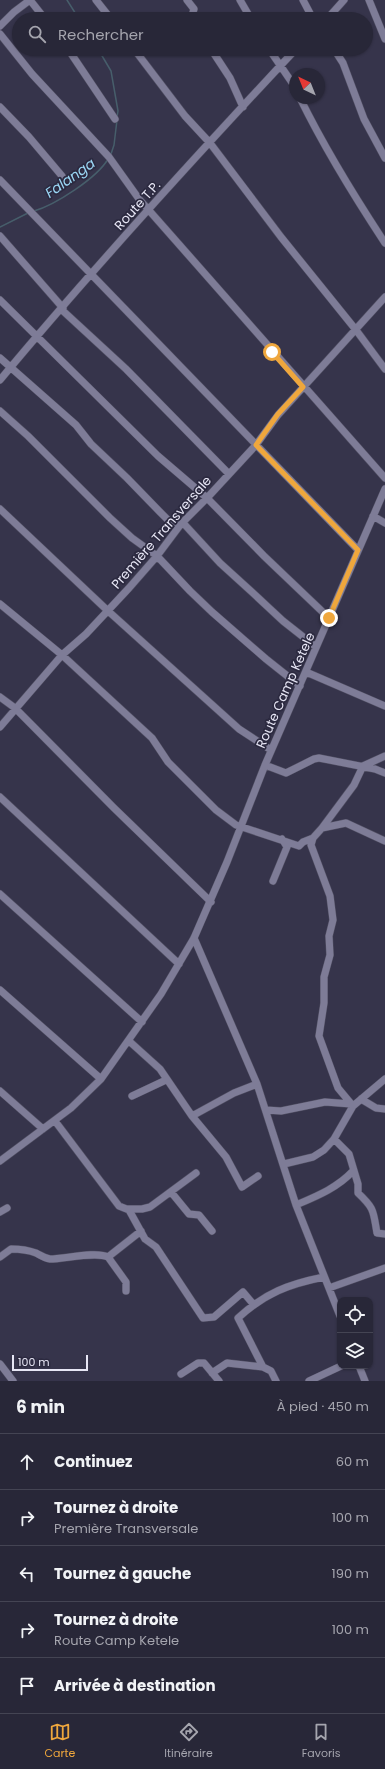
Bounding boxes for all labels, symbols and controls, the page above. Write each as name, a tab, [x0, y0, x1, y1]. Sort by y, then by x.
search box	[12, 12, 373, 56]
icon: search	[26, 23, 48, 45]
text: Rechercher	[58, 24, 144, 45]
north arrow	[289, 68, 325, 104]
water label: Falanga	[41, 153, 100, 203]
street label: Route T.P.	[110, 176, 165, 234]
route start	[263, 343, 281, 361]
street label: Première Transversale	[107, 472, 216, 593]
route end	[320, 609, 338, 627]
street label: Route Camp Ketele	[251, 629, 320, 751]
map controls	[337, 1297, 373, 1369]
button: locate	[337, 1297, 373, 1333]
button: layers	[337, 1333, 373, 1369]
scale bar	[12, 1353, 88, 1372]
text: 100 m	[18, 1354, 50, 1370]
text: 6 min	[16, 1395, 65, 1419]
text: À pied · 450 m	[277, 1397, 369, 1416]
icon: ahead	[16, 1451, 38, 1473]
text: Continuez	[54, 1451, 133, 1472]
text: 60 m	[336, 1452, 369, 1471]
text: Tournez à droite	[54, 1497, 178, 1518]
icon: right	[16, 1507, 38, 1529]
text: 100 m	[332, 1508, 369, 1527]
text: Première Transversale	[54, 1519, 198, 1538]
icon: left	[16, 1563, 38, 1585]
text: Tournez à gauche	[54, 1563, 191, 1584]
text: 190 m	[332, 1564, 369, 1583]
text: Tournez à droite	[54, 1609, 178, 1630]
icon: right	[16, 1619, 38, 1641]
text: 100 m	[332, 1620, 369, 1639]
text: Route Camp Ketele	[54, 1631, 179, 1650]
icon: arrive	[16, 1675, 38, 1697]
text: Arrivée à destination	[54, 1675, 216, 1696]
tab: Carte	[44, 1721, 75, 1762]
tab: Itinéraire	[164, 1721, 213, 1762]
tab: Favoris	[302, 1721, 340, 1762]

